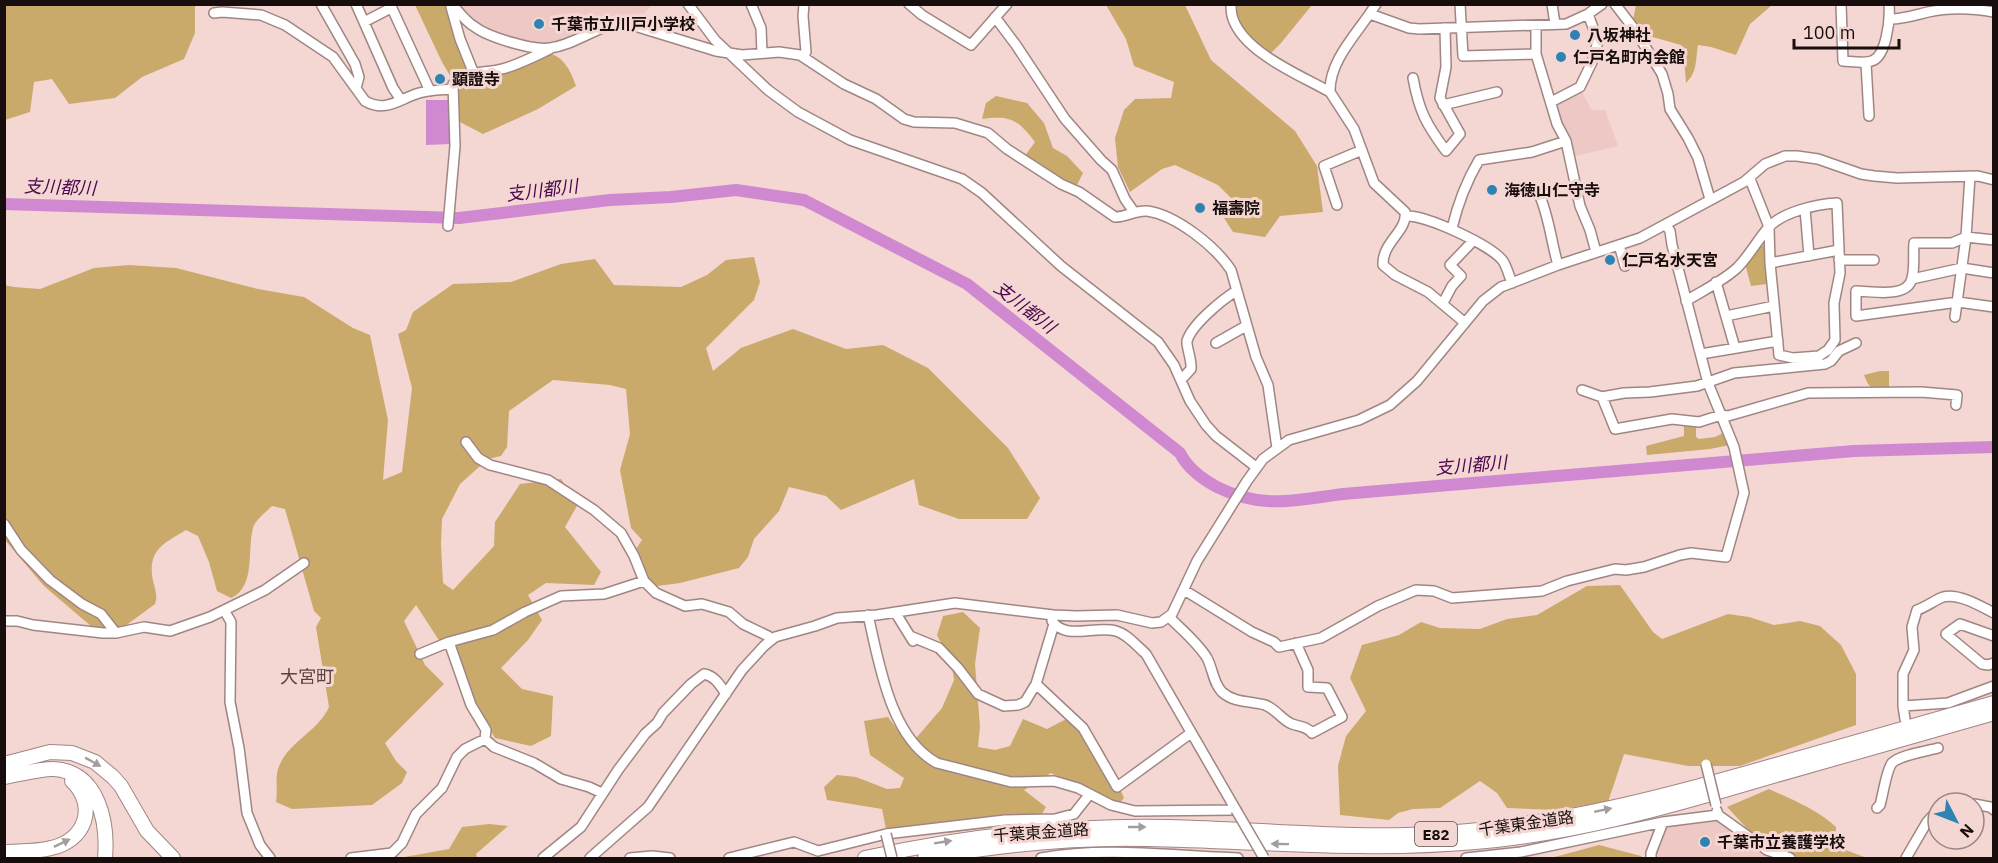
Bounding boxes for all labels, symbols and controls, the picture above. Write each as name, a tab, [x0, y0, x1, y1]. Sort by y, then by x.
scale bar	[1794, 12, 1899, 50]
place label: 千葉市立川戸小学校	[551, 14, 695, 34]
marker: 千葉市立川戸小学校	[532, 17, 546, 31]
text: 100 m	[1803, 21, 1855, 44]
place label: 八坂神社	[1587, 25, 1651, 45]
marker: 八坂神社	[1568, 28, 1582, 42]
place label: 仁戸名町内会館	[1573, 47, 1685, 67]
marker: 仁戸名町内会館	[1554, 50, 1568, 64]
place label: 顕證寺	[452, 69, 500, 89]
marker: 顕證寺	[433, 72, 447, 86]
water label: 支川都川	[24, 174, 98, 200]
water label: 支川都川	[505, 174, 581, 206]
place label: 海徳山仁守寺	[1504, 180, 1600, 200]
marker: 海徳山仁守寺	[1485, 183, 1499, 197]
place label: 福壽院	[1212, 198, 1260, 218]
marker: 福壽院	[1193, 201, 1207, 215]
place label: 仁戸名水天宮	[1622, 250, 1718, 270]
marker: 仁戸名水天宮	[1603, 253, 1617, 267]
water label: 支川都川	[990, 276, 1062, 339]
water label: 支川都川	[1434, 450, 1510, 480]
district label: 大宮町	[280, 665, 334, 688]
one-way arrow	[85, 757, 102, 767]
north arrow	[1926, 791, 1986, 851]
one-way arrow	[1594, 805, 1613, 815]
street label: 千葉東金道路	[1477, 806, 1575, 840]
street label: 千葉東金道路	[992, 819, 1090, 845]
text: N	[1956, 820, 1978, 842]
one-way arrow	[1128, 822, 1147, 832]
road number: E82	[1415, 822, 1457, 846]
place label: 千葉市立養護学校	[1717, 832, 1845, 852]
marker: 千葉市立養護学校	[1698, 835, 1712, 849]
one-way arrow	[934, 838, 953, 847]
one-way arrow	[53, 839, 70, 848]
one-way arrow	[1270, 839, 1289, 849]

